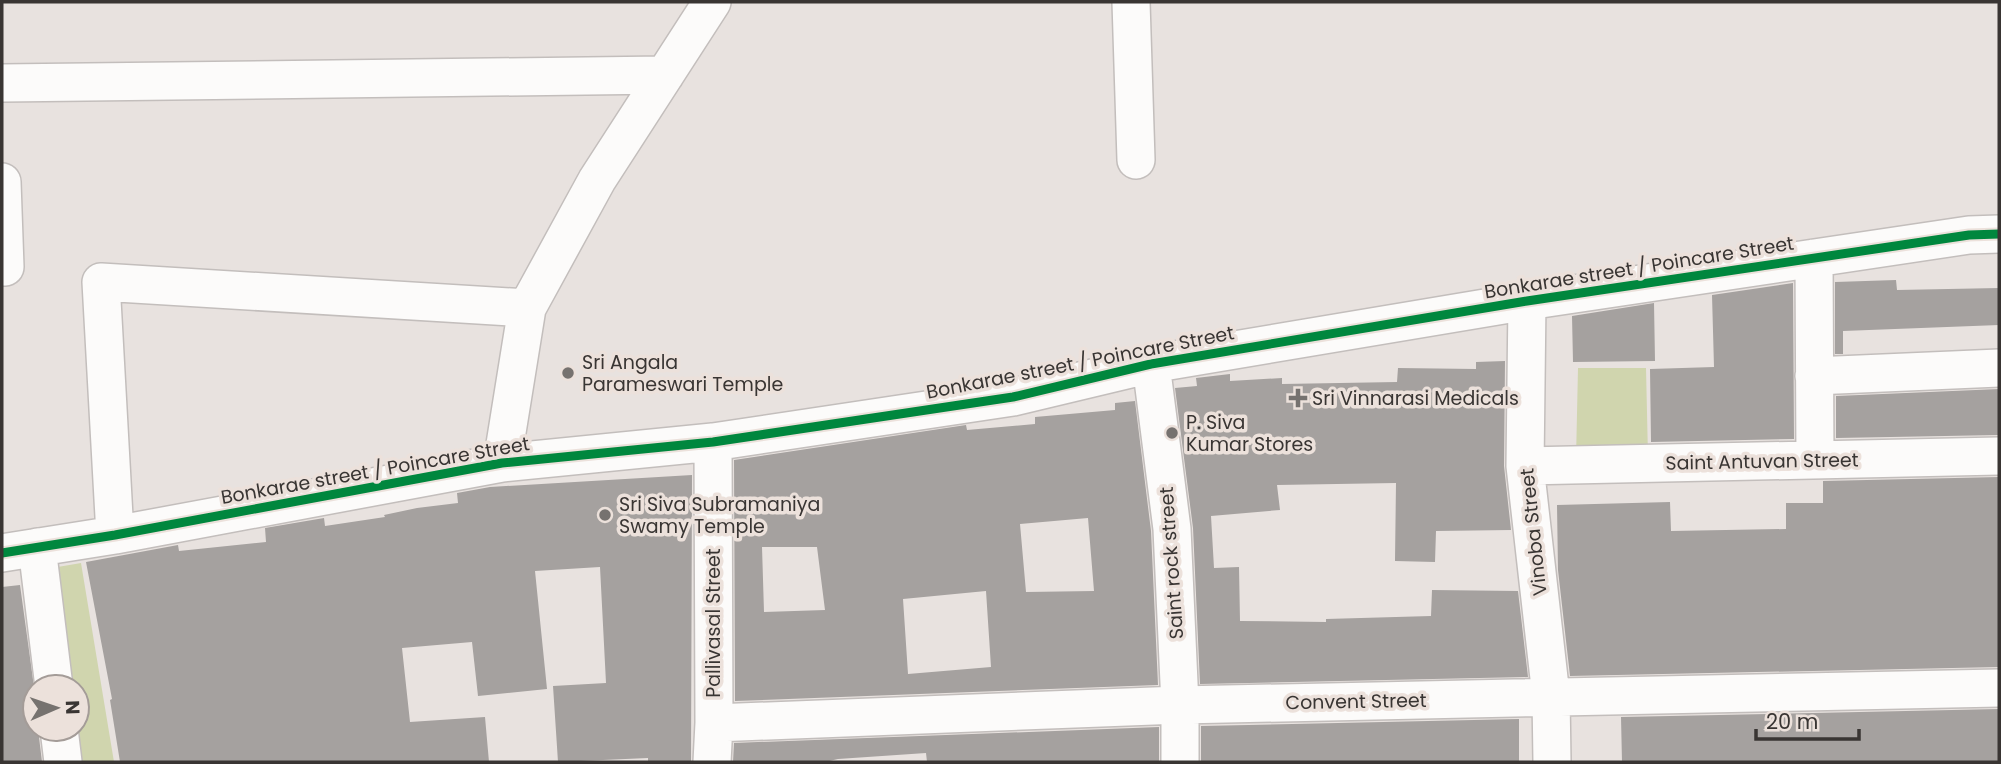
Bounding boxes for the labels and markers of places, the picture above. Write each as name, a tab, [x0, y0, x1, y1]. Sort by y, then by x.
place label: Sri Angala Parameswari Temple	[582, 349, 783, 398]
marker: Sri Angala Parameswari Temple	[560, 365, 576, 381]
place label: Sri Vinnarasi Medicals	[1312, 385, 1519, 412]
marker: Sri Vinnarasi Medicals	[1290, 390, 1306, 406]
place label: P. Siva Kumar Stores	[1186, 409, 1313, 458]
marker: P. Siva Kumar Stores	[1164, 425, 1180, 441]
place label: Sri Siva Subramaniya Swamy Temple	[619, 491, 820, 540]
marker: Sri Siva Subramaniya Swamy Temple	[597, 507, 613, 523]

